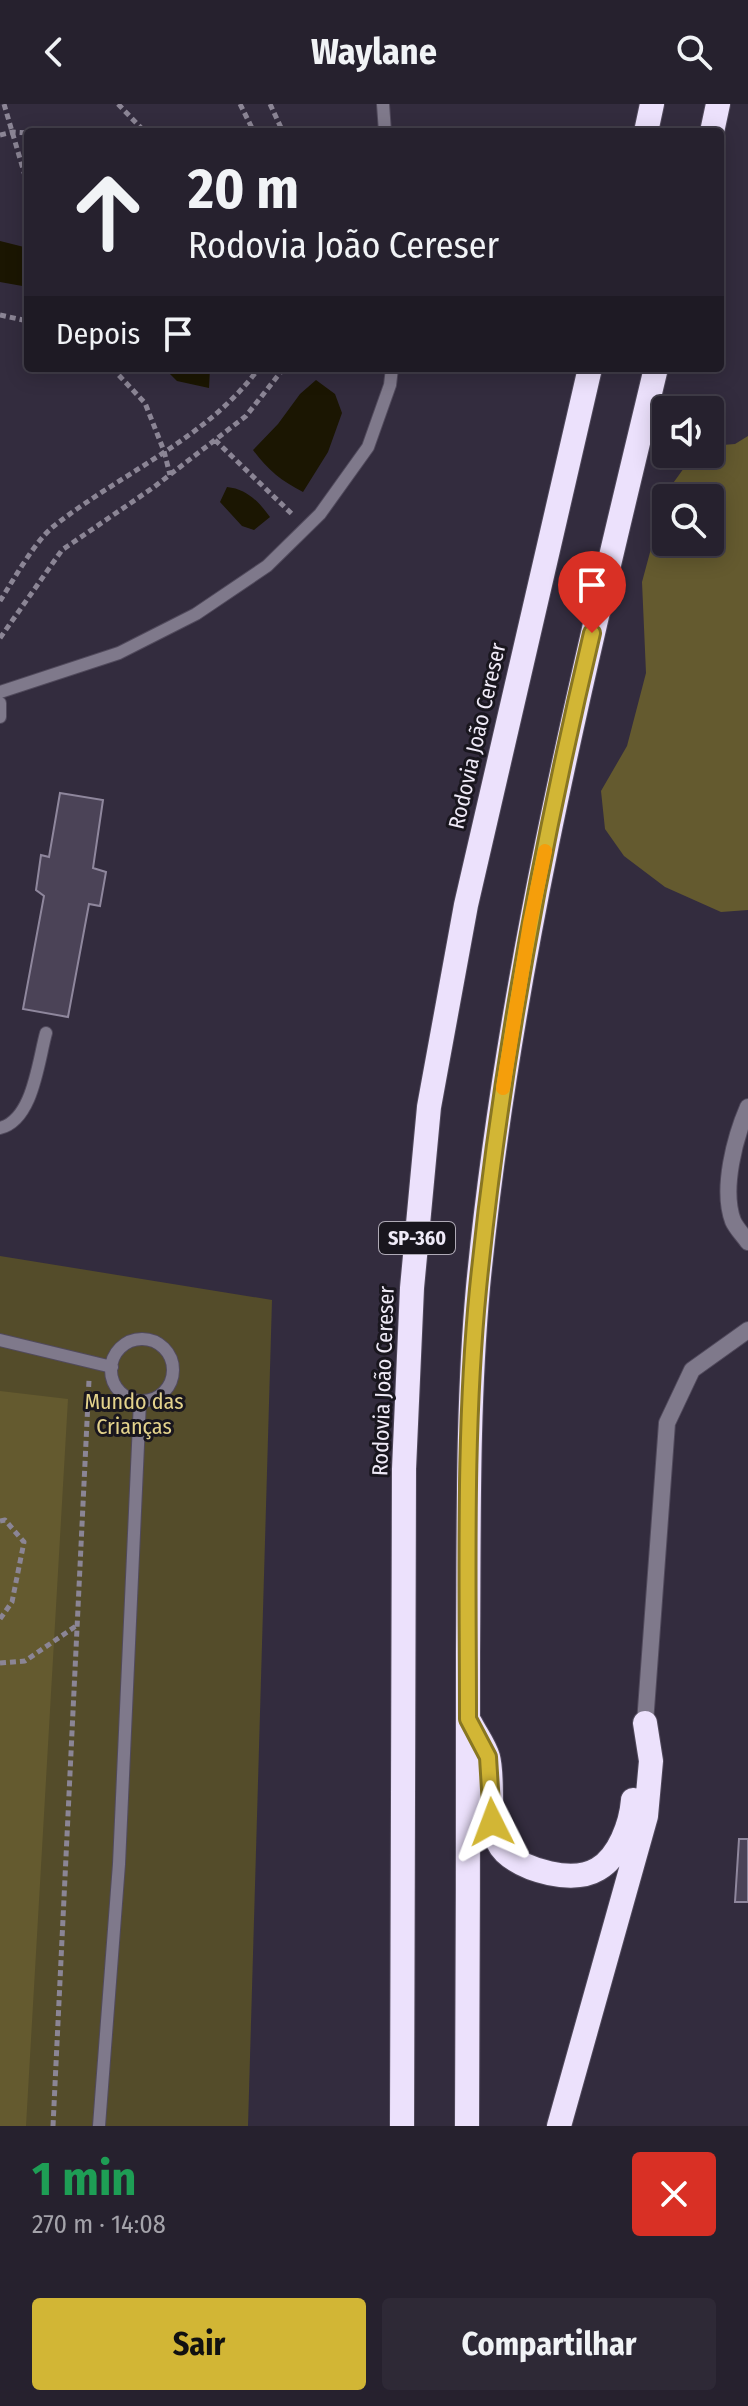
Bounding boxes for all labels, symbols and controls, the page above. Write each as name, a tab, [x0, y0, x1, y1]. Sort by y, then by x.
icon: back	[32, 30, 76, 74]
text: Waylane	[311, 30, 437, 74]
icon: search	[672, 30, 716, 74]
text: 20 m	[188, 156, 299, 223]
icon: ahead	[56, 160, 160, 264]
text: Rodovia João Cereser	[188, 224, 499, 268]
icon: arrive	[156, 312, 200, 356]
text: Depois	[56, 316, 140, 352]
map controls	[652, 396, 724, 556]
button: sound	[652, 396, 724, 468]
button: search	[652, 484, 724, 556]
pin	[558, 551, 626, 633]
icon: arrive	[570, 563, 614, 607]
street label: Rodovia João Cereser	[442, 640, 512, 832]
road number: SP-360	[379, 1222, 455, 1254]
street label: Rodovia João Cereser	[366, 1285, 400, 1476]
park label: Mundo das Crianças	[84, 1388, 184, 1440]
position arrow	[450, 1780, 534, 1864]
text: 1 min	[32, 2150, 137, 2208]
button: close	[632, 2152, 716, 2236]
text: 270 m · 14:08	[32, 2209, 166, 2240]
button: Sair	[32, 2298, 366, 2390]
button: Compartilhar	[382, 2298, 716, 2390]

